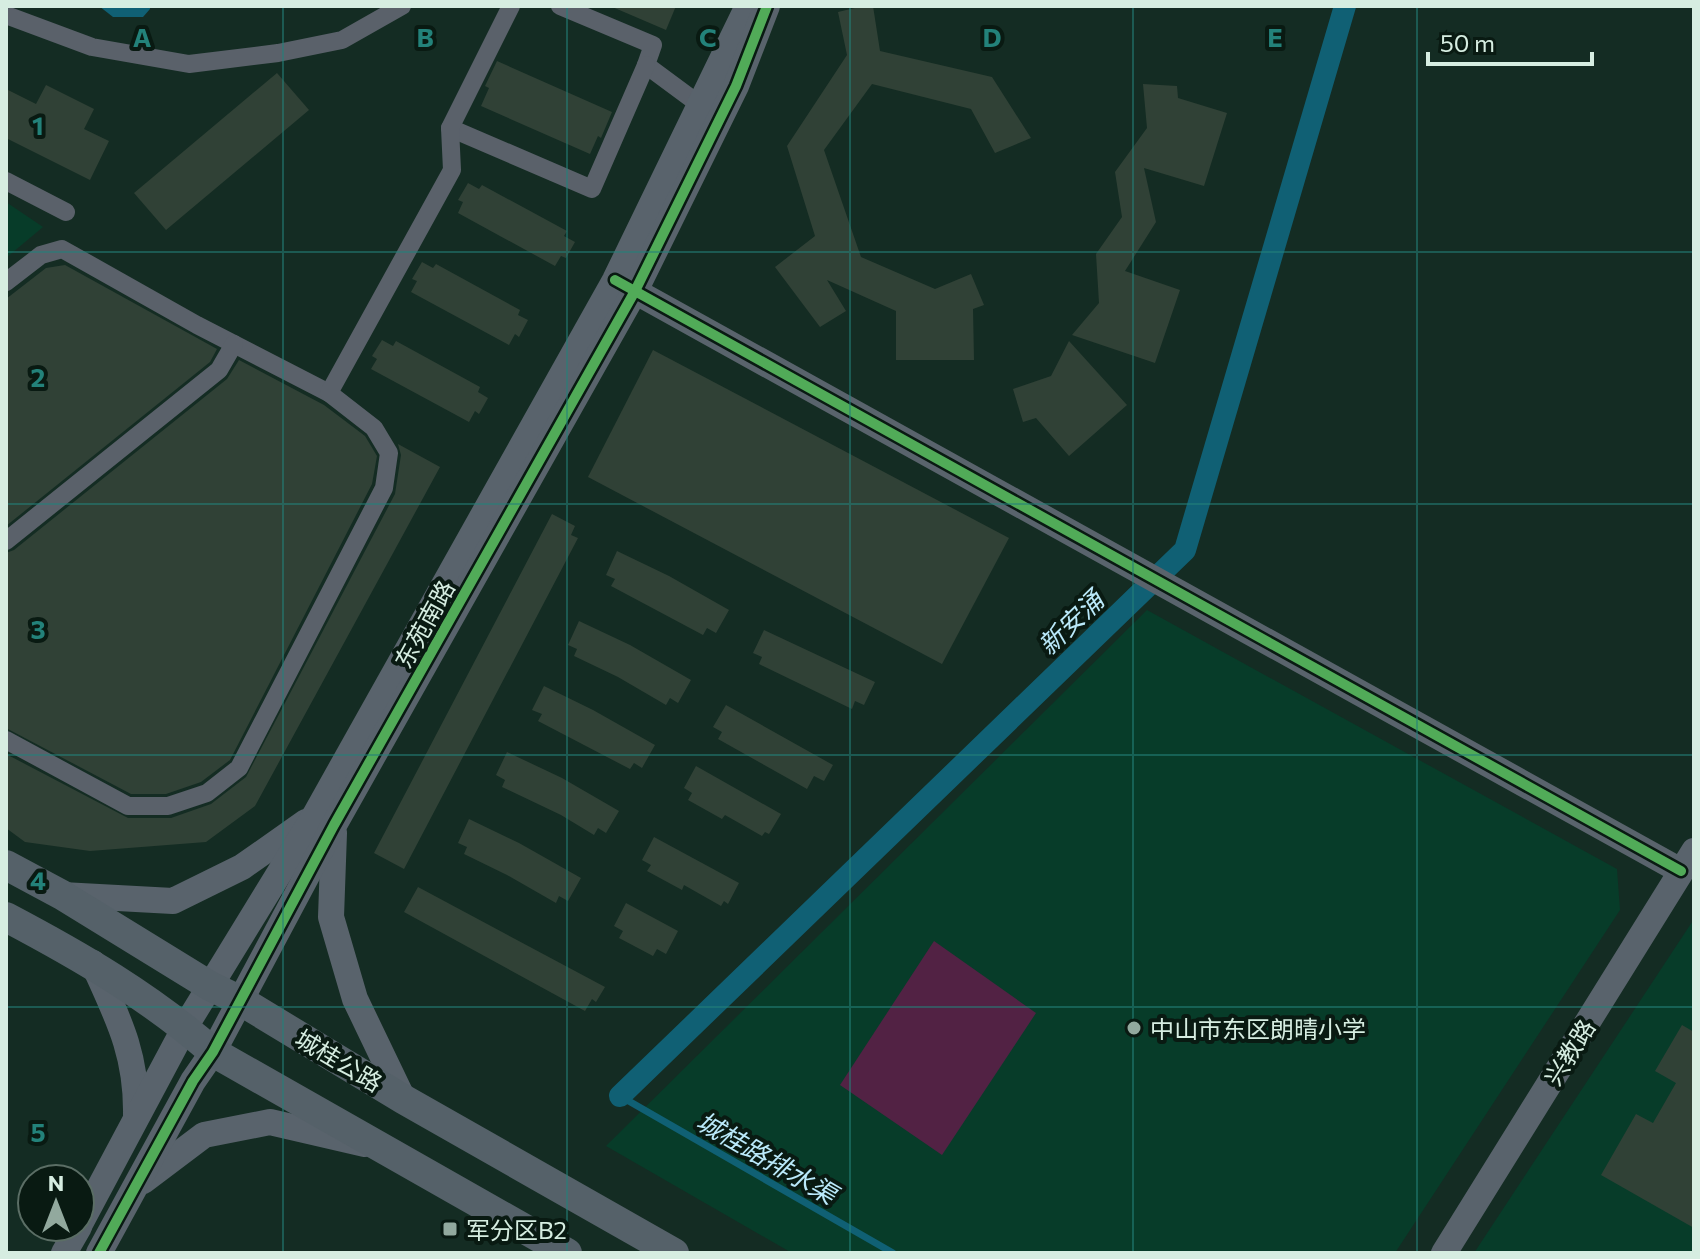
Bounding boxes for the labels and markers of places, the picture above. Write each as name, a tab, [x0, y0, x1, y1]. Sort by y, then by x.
place label: 中山市东区朗晴小学	[1150, 1014, 1366, 1043]
marker: 中山市东区朗晴小学	[1125, 1019, 1143, 1037]
place label: 军分区B2	[466, 1215, 567, 1244]
marker: 军分区B2	[441, 1220, 459, 1238]

